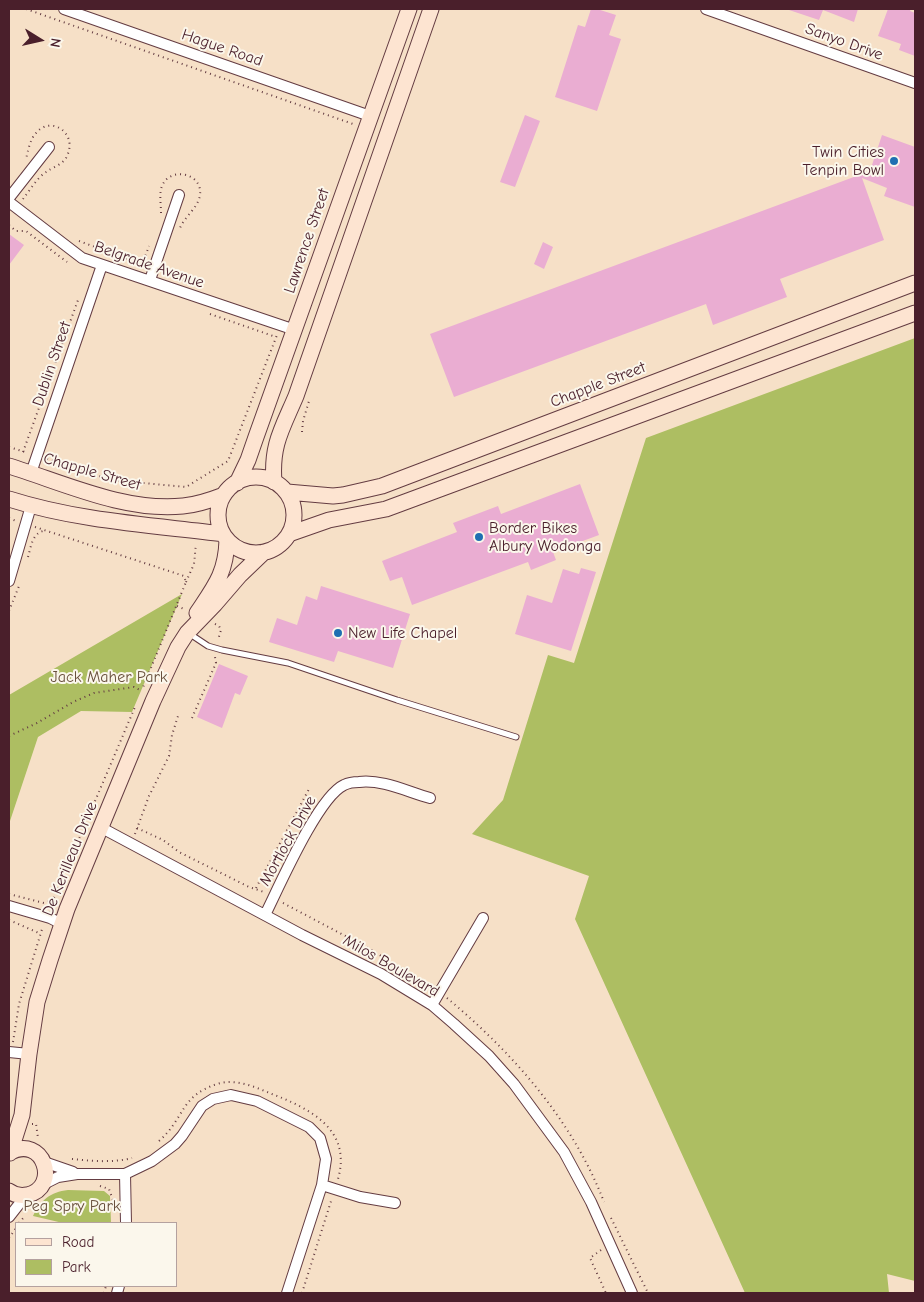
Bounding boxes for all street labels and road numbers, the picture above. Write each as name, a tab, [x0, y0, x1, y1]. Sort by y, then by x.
street label: Sanyo Drive	[803, 19, 885, 65]
street label: Hague Road	[179, 25, 265, 71]
street label: Lawrence Street	[280, 186, 334, 296]
street label: Belgrade Avenue	[92, 237, 206, 293]
street label: Dublin Street	[29, 319, 75, 409]
street label: Chapple Street	[548, 358, 648, 412]
street label: Chapple Street	[41, 449, 143, 495]
street label: Mortlock Drive	[255, 793, 321, 889]
street label: De Kerilleau Drive	[38, 799, 102, 919]
street label: Milos Boulevard	[339, 931, 443, 1001]

